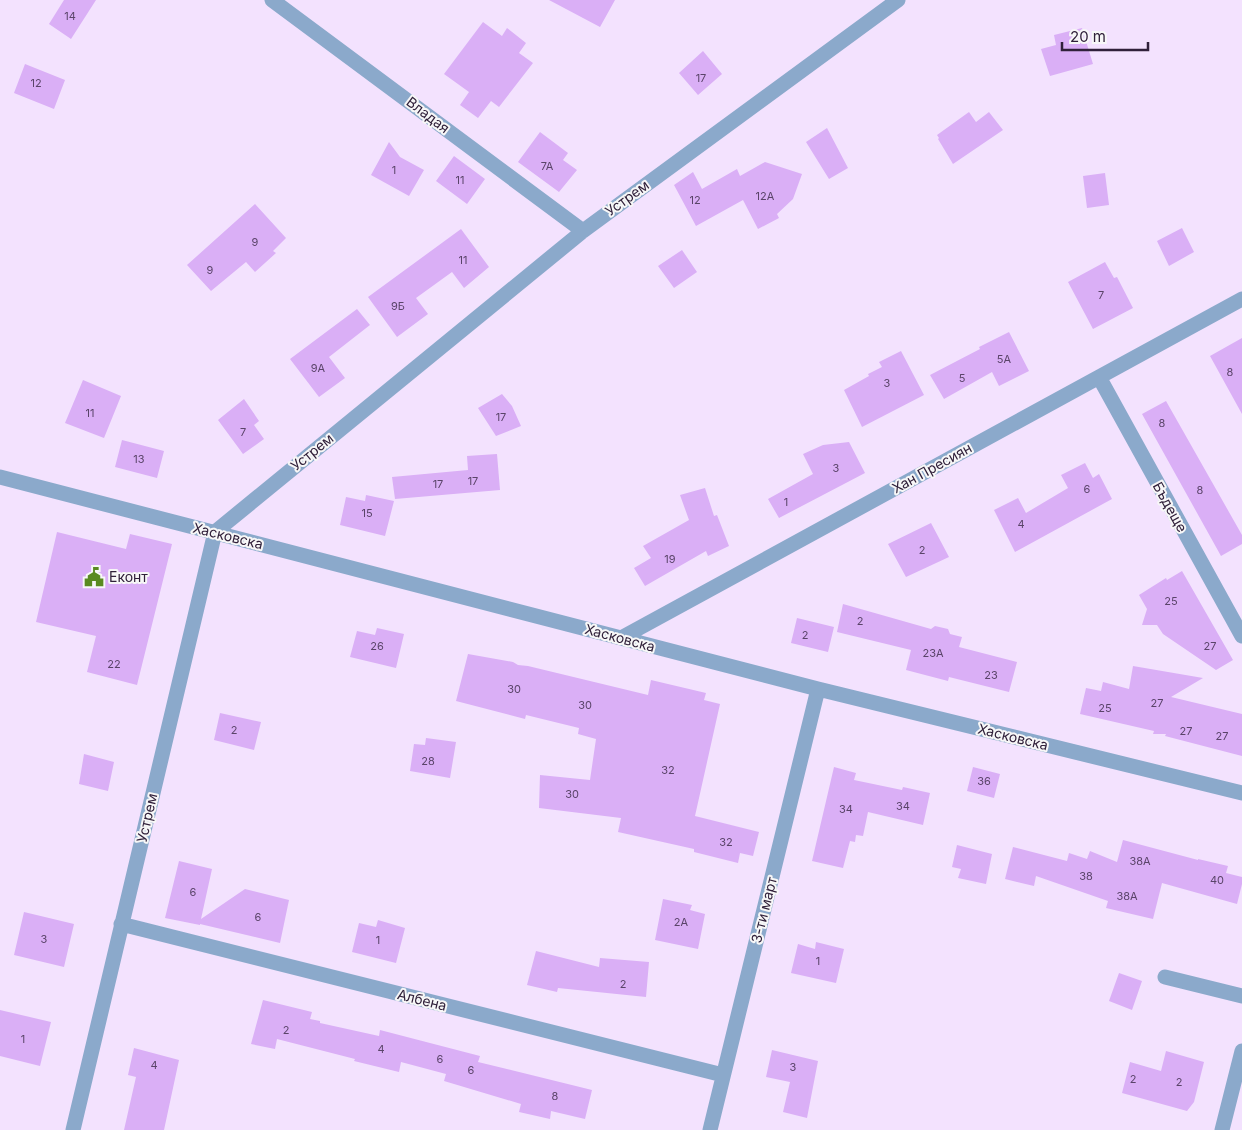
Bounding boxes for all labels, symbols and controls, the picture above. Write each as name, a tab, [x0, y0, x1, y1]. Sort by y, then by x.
house number: 14	[64, 9, 76, 23]
scale bar	[1062, 20, 1148, 52]
text: 20 m	[1070, 27, 1106, 46]
house number: 17	[696, 71, 706, 85]
house number: 12	[30, 76, 42, 90]
street label: Владая	[403, 93, 453, 136]
house number: 7А	[541, 159, 554, 173]
house number: 1	[392, 163, 396, 177]
house number: 11	[456, 173, 464, 187]
street label: Устрем	[601, 176, 652, 219]
house number: 12А	[756, 189, 775, 203]
house number: 12	[689, 193, 701, 207]
house number: 9	[252, 235, 259, 249]
house number: 11	[459, 253, 467, 267]
house number: 9	[207, 263, 214, 277]
house number: 7	[1098, 288, 1104, 302]
house number: 9Б	[391, 299, 405, 313]
house number: 5А	[997, 352, 1012, 366]
house number: 9А	[311, 361, 326, 375]
house number: 8	[1227, 365, 1234, 379]
house number: 5	[959, 371, 966, 385]
house number: 3	[884, 376, 891, 390]
house number: 11	[86, 406, 94, 420]
house number: 17	[496, 410, 506, 424]
house number: 8	[1159, 416, 1166, 430]
house number: 7	[240, 425, 246, 439]
street label: Устрем	[287, 429, 336, 474]
street label: Хан Пресиян	[889, 439, 974, 496]
house number: 13	[133, 452, 145, 466]
house number: 3	[833, 461, 840, 475]
house number: 17	[468, 474, 478, 488]
house number: 17	[433, 477, 443, 491]
street label: Бъдеще	[1150, 479, 1191, 535]
house number: 6	[1084, 482, 1091, 496]
house number: 8	[1197, 483, 1204, 497]
house number: 1	[784, 495, 788, 509]
house number: 15	[361, 506, 373, 520]
house number: 4	[1017, 517, 1025, 531]
street label: Хасковска	[191, 519, 265, 552]
house number: 2	[919, 543, 925, 557]
house number: 19	[664, 552, 676, 566]
public building icon: Еконт	[83, 566, 105, 588]
place label: Еконт	[109, 568, 148, 585]
house number: 25	[1164, 594, 1178, 608]
house number: 2	[857, 614, 863, 628]
street label: Хасковска	[583, 620, 657, 655]
house number: 2	[802, 628, 808, 642]
house number: 26	[370, 639, 384, 653]
house number: 27	[1204, 639, 1216, 653]
house number: 23А	[922, 646, 944, 660]
house number: 22	[107, 657, 121, 671]
house number: 23	[984, 668, 998, 682]
house number: 30	[507, 682, 521, 696]
house number: 27	[1151, 696, 1163, 710]
house number: 30	[578, 698, 592, 712]
house number: 25	[1098, 701, 1112, 715]
street label: Хасковска	[976, 720, 1050, 753]
house number: 2	[231, 723, 237, 737]
house number: 27	[1180, 724, 1192, 738]
house number: 27	[1216, 729, 1228, 743]
house number: 28	[421, 754, 435, 768]
house number: 32	[661, 763, 675, 777]
house number: 36	[977, 774, 991, 788]
house number: 30	[565, 787, 579, 801]
street label: Устрем	[133, 792, 160, 844]
house number: 34	[896, 799, 910, 813]
house number: 34	[839, 802, 853, 816]
house number: 32	[719, 835, 733, 849]
house number: 38А	[1129, 854, 1151, 868]
house number: 38	[1079, 869, 1093, 883]
house number: 40	[1210, 873, 1224, 887]
street label: 3-ти март	[747, 874, 780, 945]
house number: 6	[190, 885, 197, 899]
house number: 38А	[1116, 889, 1138, 903]
house number: 6	[255, 910, 262, 924]
house number: 2А	[674, 915, 689, 929]
house number: 3	[41, 932, 48, 946]
house number: 1	[376, 933, 380, 947]
house number: 1	[816, 954, 820, 968]
house number: 2	[620, 977, 626, 991]
street label: Албена	[396, 985, 449, 1014]
house number: 2	[283, 1023, 289, 1037]
house number: 1	[21, 1032, 25, 1046]
house number: 4	[377, 1042, 385, 1056]
house number: 6	[437, 1052, 444, 1066]
house number: 4	[150, 1058, 158, 1072]
house number: 3	[790, 1060, 797, 1074]
house number: 6	[468, 1063, 475, 1077]
house number: 2	[1130, 1072, 1136, 1086]
house number: 2	[1176, 1075, 1182, 1089]
house number: 8	[552, 1089, 559, 1103]

